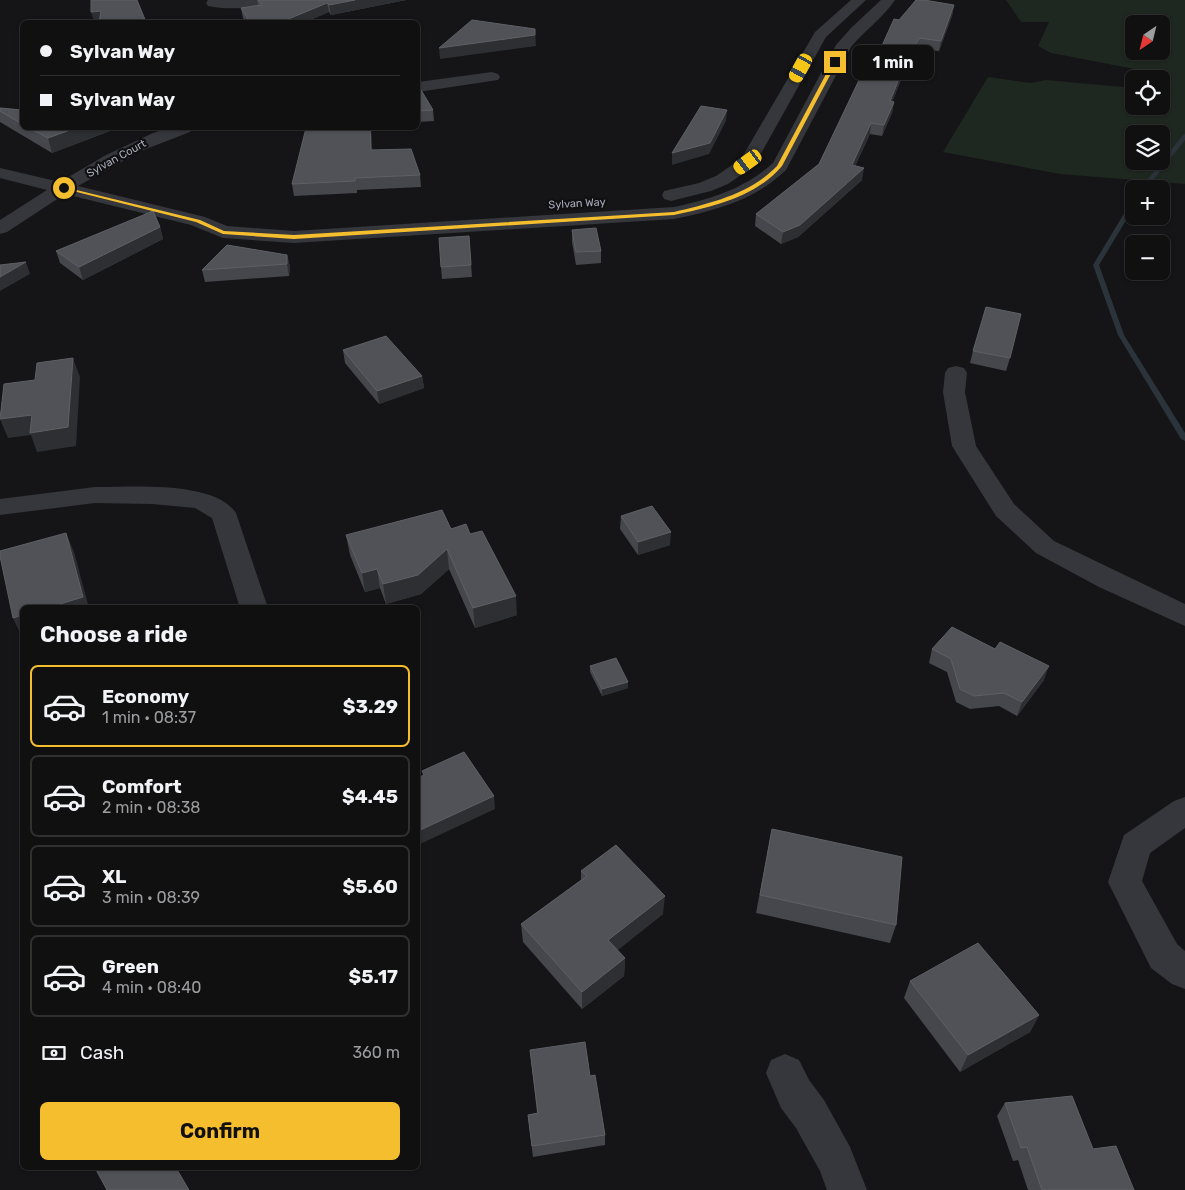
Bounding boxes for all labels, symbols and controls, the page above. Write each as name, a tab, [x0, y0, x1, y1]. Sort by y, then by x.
north arrow	[1125, 15, 1170, 60]
map controls	[1125, 15, 1170, 280]
text: Sylvan Way	[70, 40, 175, 63]
callout: 1 min	[852, 44, 935, 80]
car	[787, 51, 814, 85]
route end	[824, 51, 846, 73]
text: 1 min	[873, 53, 913, 72]
button: locate	[1125, 70, 1170, 115]
text: Sylvan Way	[70, 88, 175, 111]
button: layers	[1125, 125, 1170, 170]
street label: Sylvan Court	[84, 137, 149, 180]
car	[731, 147, 764, 177]
route start	[53, 177, 75, 199]
button: +	[1125, 180, 1170, 225]
street label: Sylvan Way	[548, 196, 606, 211]
button: −	[1125, 235, 1170, 280]
text: Choose a ride	[40, 621, 187, 648]
icon: car	[42, 684, 87, 729]
text: Economy	[102, 685, 189, 708]
text: $3.29	[343, 695, 398, 718]
text: 1 min · 08:37	[102, 708, 196, 727]
icon: car	[42, 774, 87, 819]
text: Comfort	[102, 775, 182, 798]
text: $4.45	[342, 785, 398, 808]
text: 2 min · 08:38	[102, 798, 200, 817]
icon: car	[42, 864, 87, 909]
text: XL	[102, 865, 126, 888]
text: $5.60	[343, 875, 398, 898]
text: 3 min · 08:39	[102, 888, 200, 907]
icon: car	[42, 954, 87, 999]
text: Green	[102, 955, 159, 978]
text: $5.17	[349, 965, 398, 988]
text: 4 min · 08:40	[102, 978, 201, 997]
icon: cash	[40, 1039, 68, 1067]
text: Cash	[80, 1041, 124, 1064]
text: 360 m	[352, 1043, 400, 1062]
button: Confirm	[40, 1102, 400, 1160]

